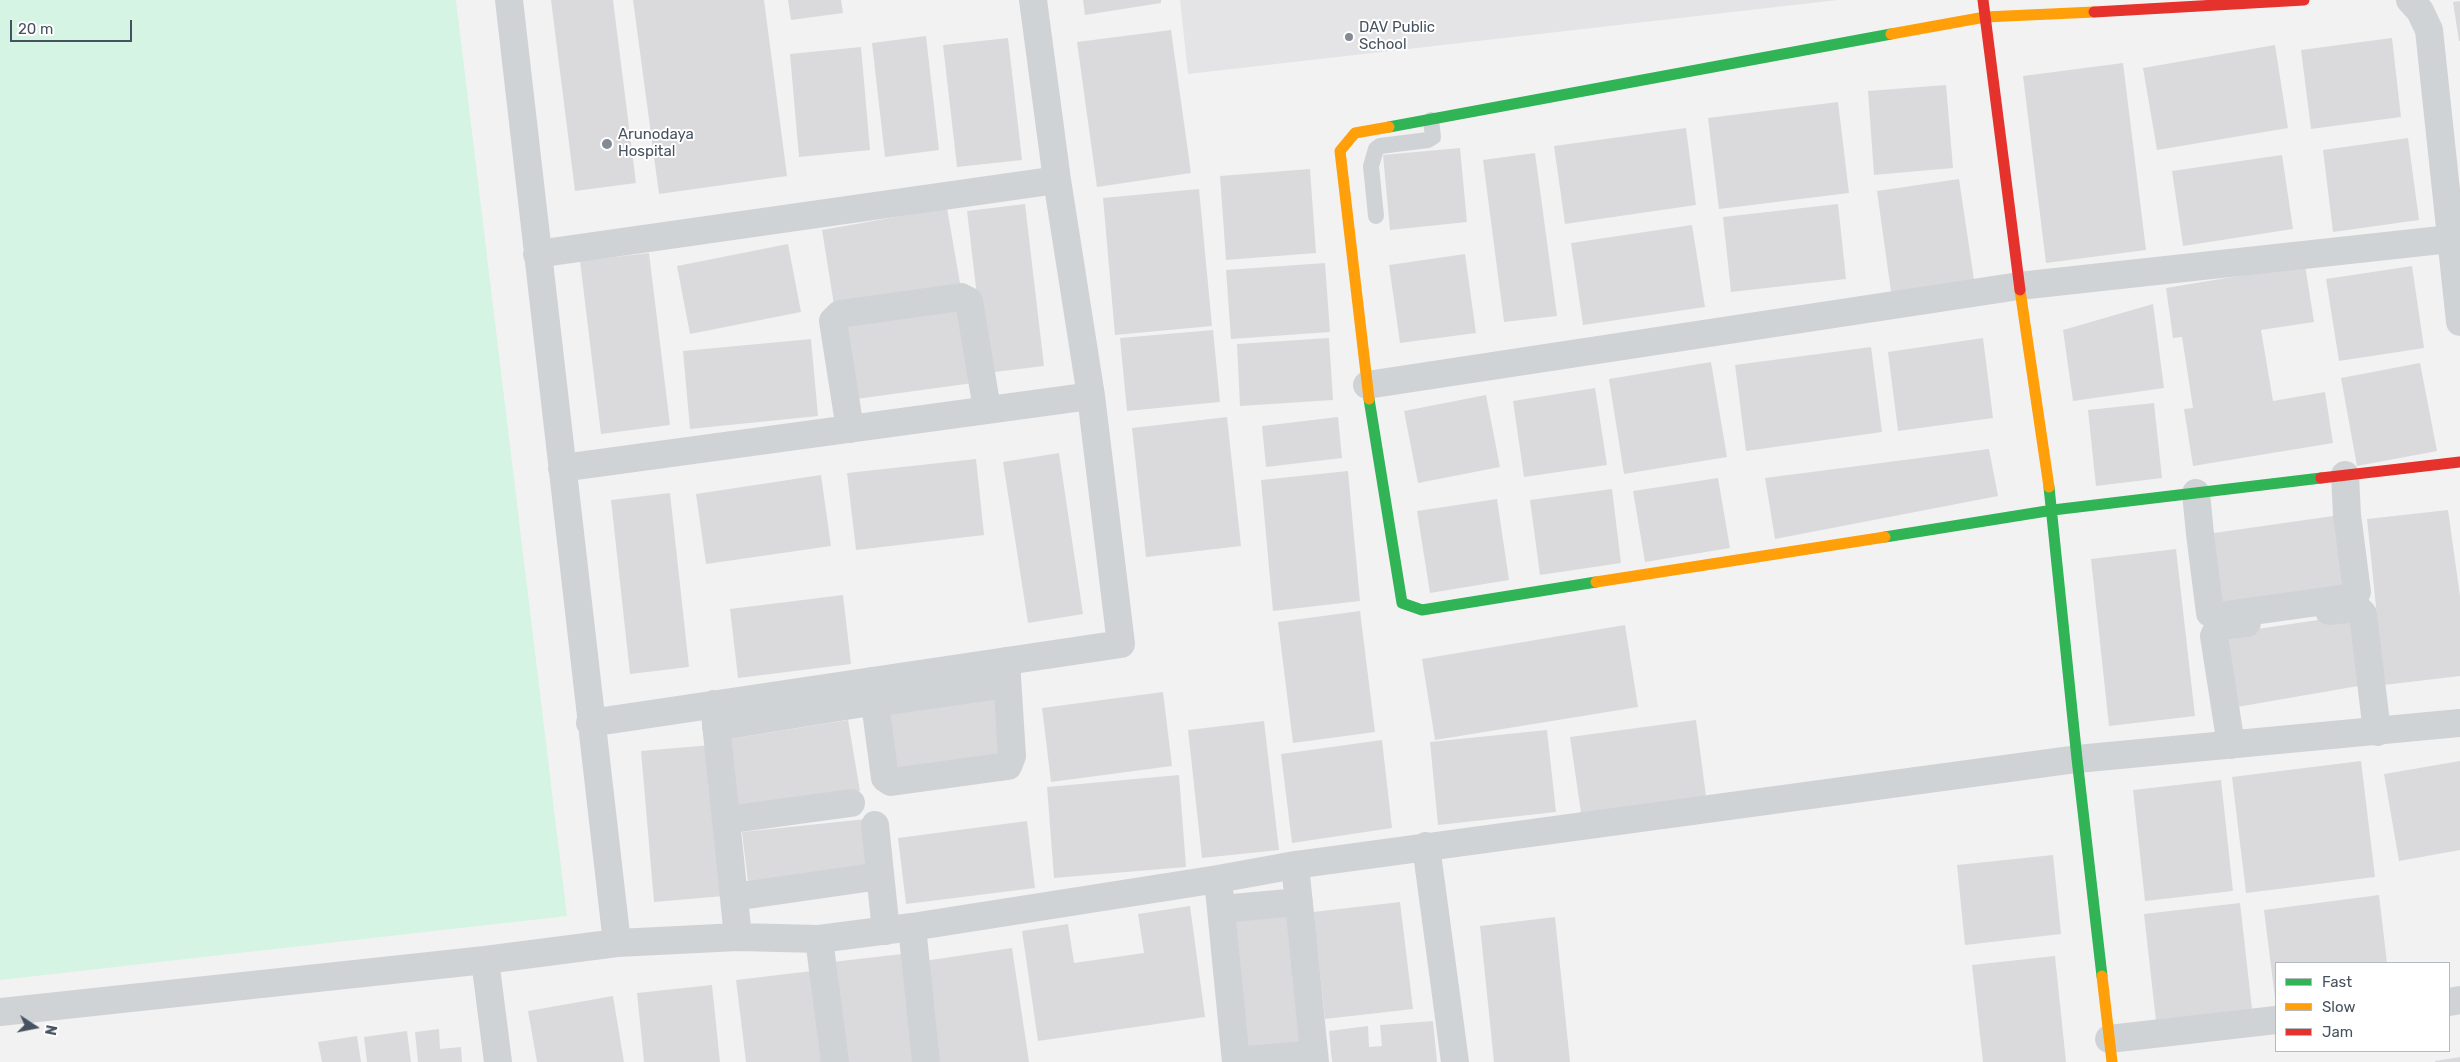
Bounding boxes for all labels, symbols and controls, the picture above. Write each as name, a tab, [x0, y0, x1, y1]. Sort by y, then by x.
scale bar	[12, 10, 135, 42]
place label: DAV Public School	[1359, 19, 1435, 54]
text: 20 m	[18, 20, 53, 38]
marker: DAV Public School	[1343, 31, 1355, 43]
place label: Arunodaya Hospital	[618, 126, 694, 161]
marker: Arunodaya Hospital	[600, 137, 614, 151]
legend	[2275, 962, 2450, 1052]
text: Fast	[2322, 973, 2352, 991]
text: Slow	[2322, 998, 2355, 1016]
north arrow	[10, 1002, 60, 1052]
text: N	[41, 1023, 60, 1037]
text: Jam	[2322, 1023, 2353, 1041]

